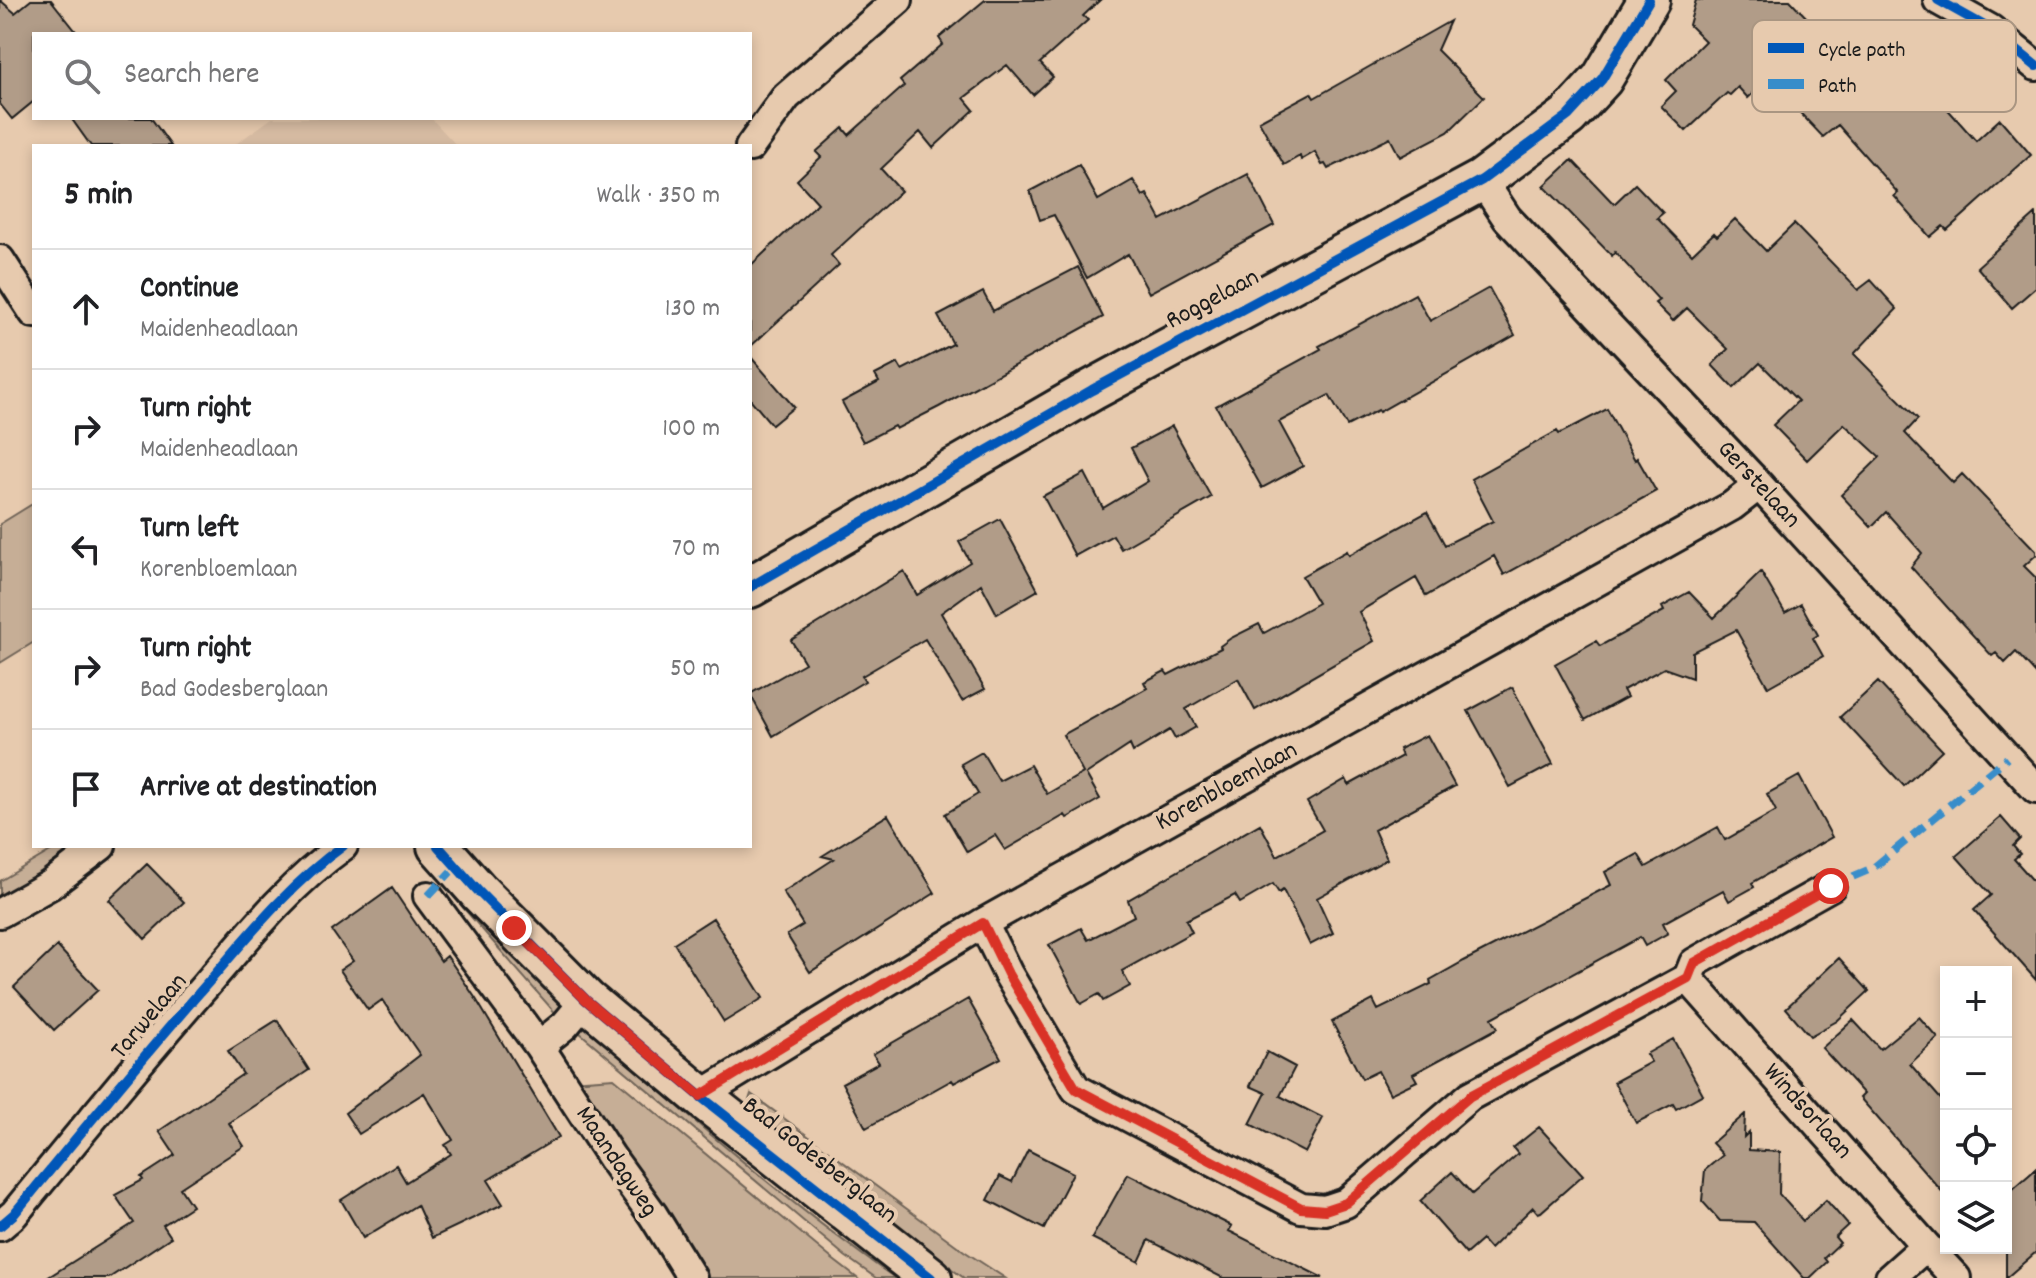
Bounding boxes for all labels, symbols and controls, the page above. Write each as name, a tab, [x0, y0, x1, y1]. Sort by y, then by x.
legend	[1752, 20, 2016, 112]
search box	[32, 32, 752, 120]
text: Cycle path	[1818, 36, 1905, 67]
icon: search	[60, 54, 104, 98]
text: Search here	[124, 55, 260, 98]
text: Path	[1818, 72, 1857, 103]
text: 5 min	[64, 172, 133, 221]
text: Walk · 350 m	[597, 178, 720, 215]
street label: Roggelaan	[1160, 260, 1266, 340]
text: Continue	[140, 269, 239, 312]
icon: ahead	[64, 287, 108, 331]
text: 130 m	[665, 291, 720, 328]
text: Maidenheadlaan	[140, 312, 298, 349]
text: Turn right	[140, 389, 251, 432]
icon: right	[64, 407, 108, 451]
text: 100 m	[662, 411, 720, 448]
text: Maidenheadlaan	[140, 432, 298, 469]
street label: Gerstelaan	[1707, 433, 1809, 537]
text: Turn left	[140, 509, 239, 552]
icon: left	[64, 527, 108, 571]
text: 70 m	[672, 531, 720, 568]
text: Korenbloemlaan	[140, 552, 298, 589]
text: Turn right	[140, 629, 251, 672]
icon: right	[64, 647, 108, 691]
text: 50 m	[670, 651, 720, 688]
text: Bad Godesberglaan	[140, 672, 328, 709]
street label: Korenbloemlaan	[1149, 733, 1305, 841]
icon: arrive	[64, 767, 108, 811]
text: Arrive at destination	[140, 768, 377, 811]
route start	[1813, 868, 1849, 904]
route end	[496, 910, 532, 946]
street label: Tarwelaan	[103, 966, 197, 1068]
map controls	[1940, 966, 2012, 1254]
button: +	[1940, 966, 2012, 1038]
button: −	[1940, 1038, 2012, 1110]
street label: Windsorlaan	[1754, 1056, 1860, 1168]
street label: Bad Godesberglaan	[733, 1088, 905, 1234]
street label: Maandagweg	[565, 1099, 667, 1225]
button: locate	[1940, 1110, 2012, 1182]
button: layers	[1940, 1182, 2012, 1254]

